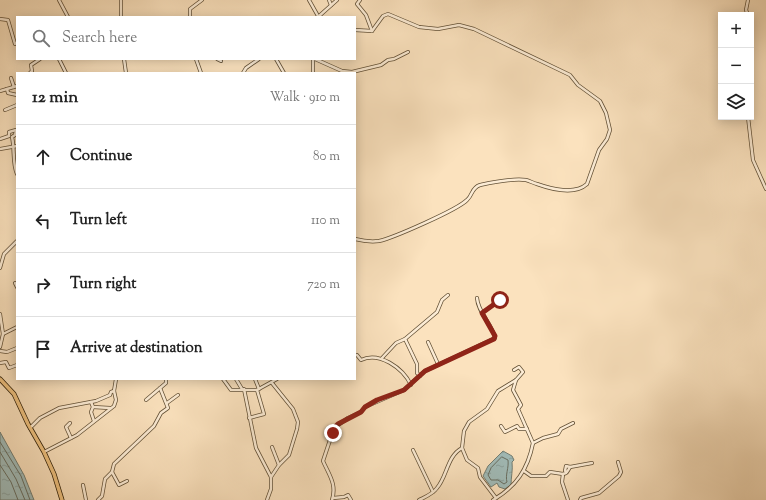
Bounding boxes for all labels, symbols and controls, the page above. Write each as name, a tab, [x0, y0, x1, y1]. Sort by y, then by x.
map controls	[718, 12, 754, 120]
button: +	[718, 12, 754, 48]
search box	[16, 16, 356, 60]
icon: search	[30, 27, 52, 49]
text: Search here	[62, 28, 137, 49]
button: −	[718, 48, 754, 84]
button: layers	[718, 84, 754, 120]
text: 12 min	[32, 86, 78, 110]
text: Walk · 910 m	[270, 89, 340, 107]
icon: ahead	[32, 146, 54, 168]
text: Continue	[70, 146, 132, 167]
text: 80 m	[313, 148, 340, 166]
icon: left	[32, 210, 54, 232]
text: Turn left	[70, 210, 127, 231]
text: 110 m	[311, 212, 340, 230]
icon: right	[32, 274, 54, 296]
text: Turn right	[70, 274, 136, 295]
text: 720 m	[307, 276, 340, 294]
route start	[491, 291, 509, 309]
icon: arrive	[32, 338, 54, 360]
text: Arrive at destination	[70, 338, 203, 359]
route end	[324, 424, 342, 442]

